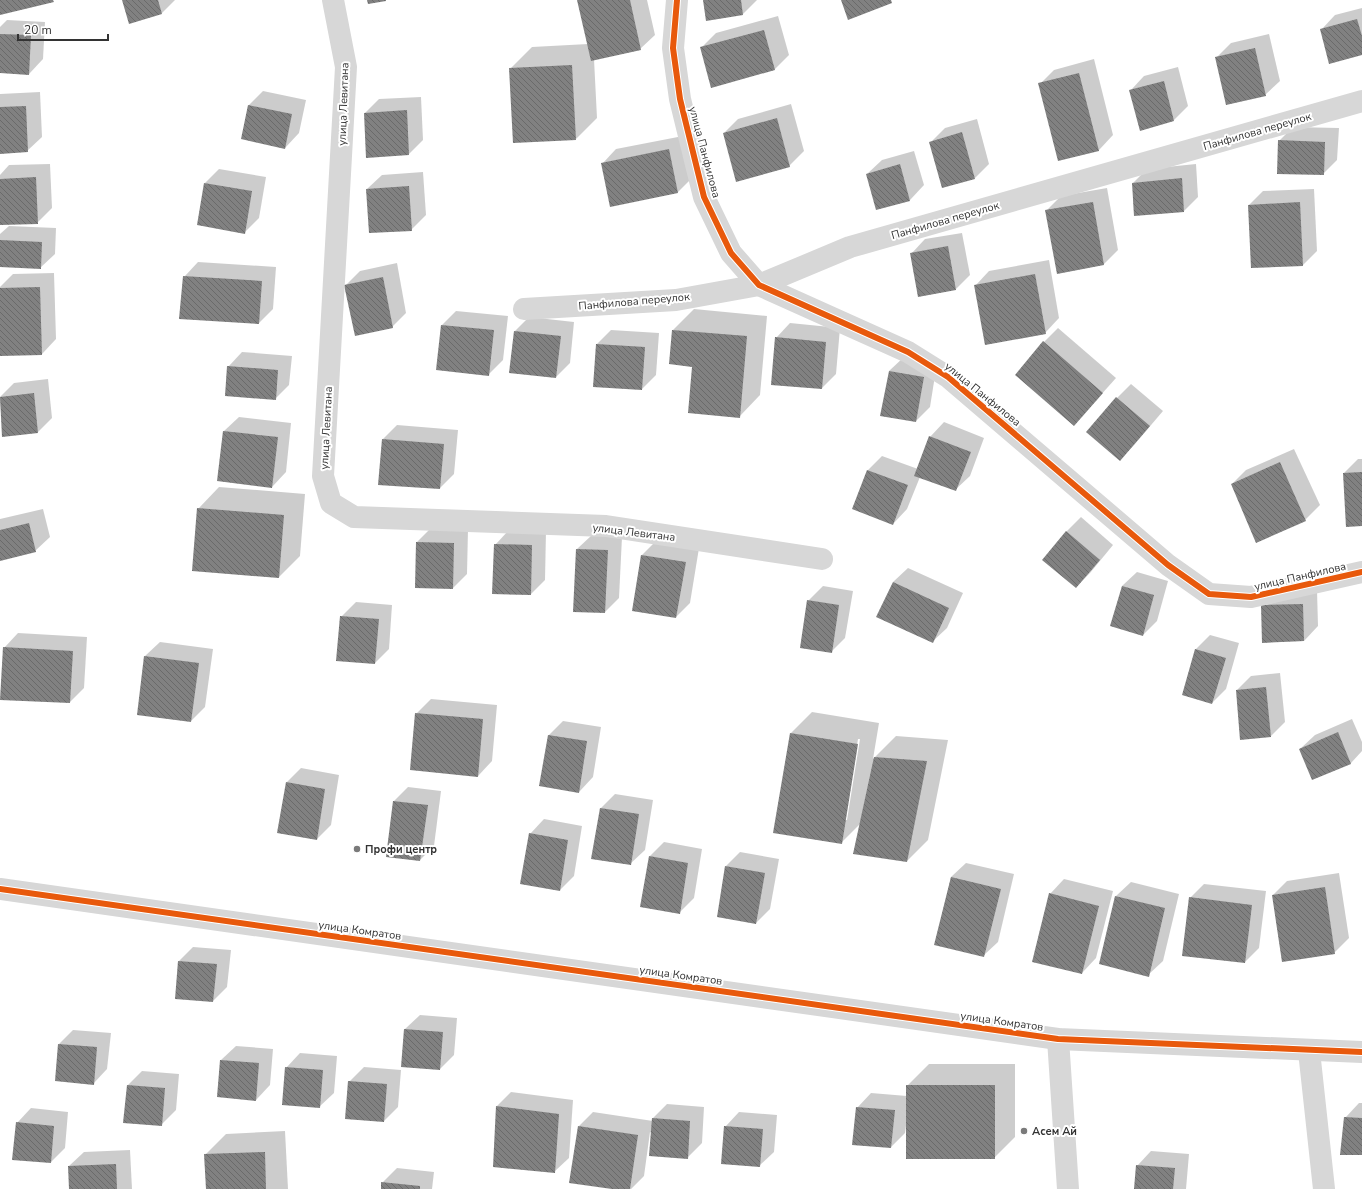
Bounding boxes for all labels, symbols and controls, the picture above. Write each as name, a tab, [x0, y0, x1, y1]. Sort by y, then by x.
scale bar	[18, 16, 108, 42]
text: 20 m	[24, 22, 52, 38]
street label: улица Левитана	[335, 62, 352, 146]
street label: улица Панфилова	[685, 105, 724, 199]
street label: Панфилова переулок	[1201, 109, 1313, 154]
street label: Панфилова переулок	[889, 198, 1001, 243]
street label: Панфилова переулок	[578, 289, 691, 314]
street label: улица Панфилова	[941, 359, 1024, 430]
street label: улица Левитана	[317, 386, 336, 470]
street label: улица Левитана	[592, 520, 676, 545]
street label: улица Панфилова	[1253, 559, 1348, 594]
place label: Профи центр	[365, 842, 437, 857]
marker: Профи центр	[352, 844, 362, 854]
street label: улица Комратов	[318, 917, 402, 944]
street label: улица Комратов	[639, 962, 723, 989]
street label: улица Комратов	[960, 1008, 1044, 1035]
place label: Асем Ай	[1032, 1124, 1077, 1139]
marker: Асем Ай	[1019, 1126, 1029, 1136]

